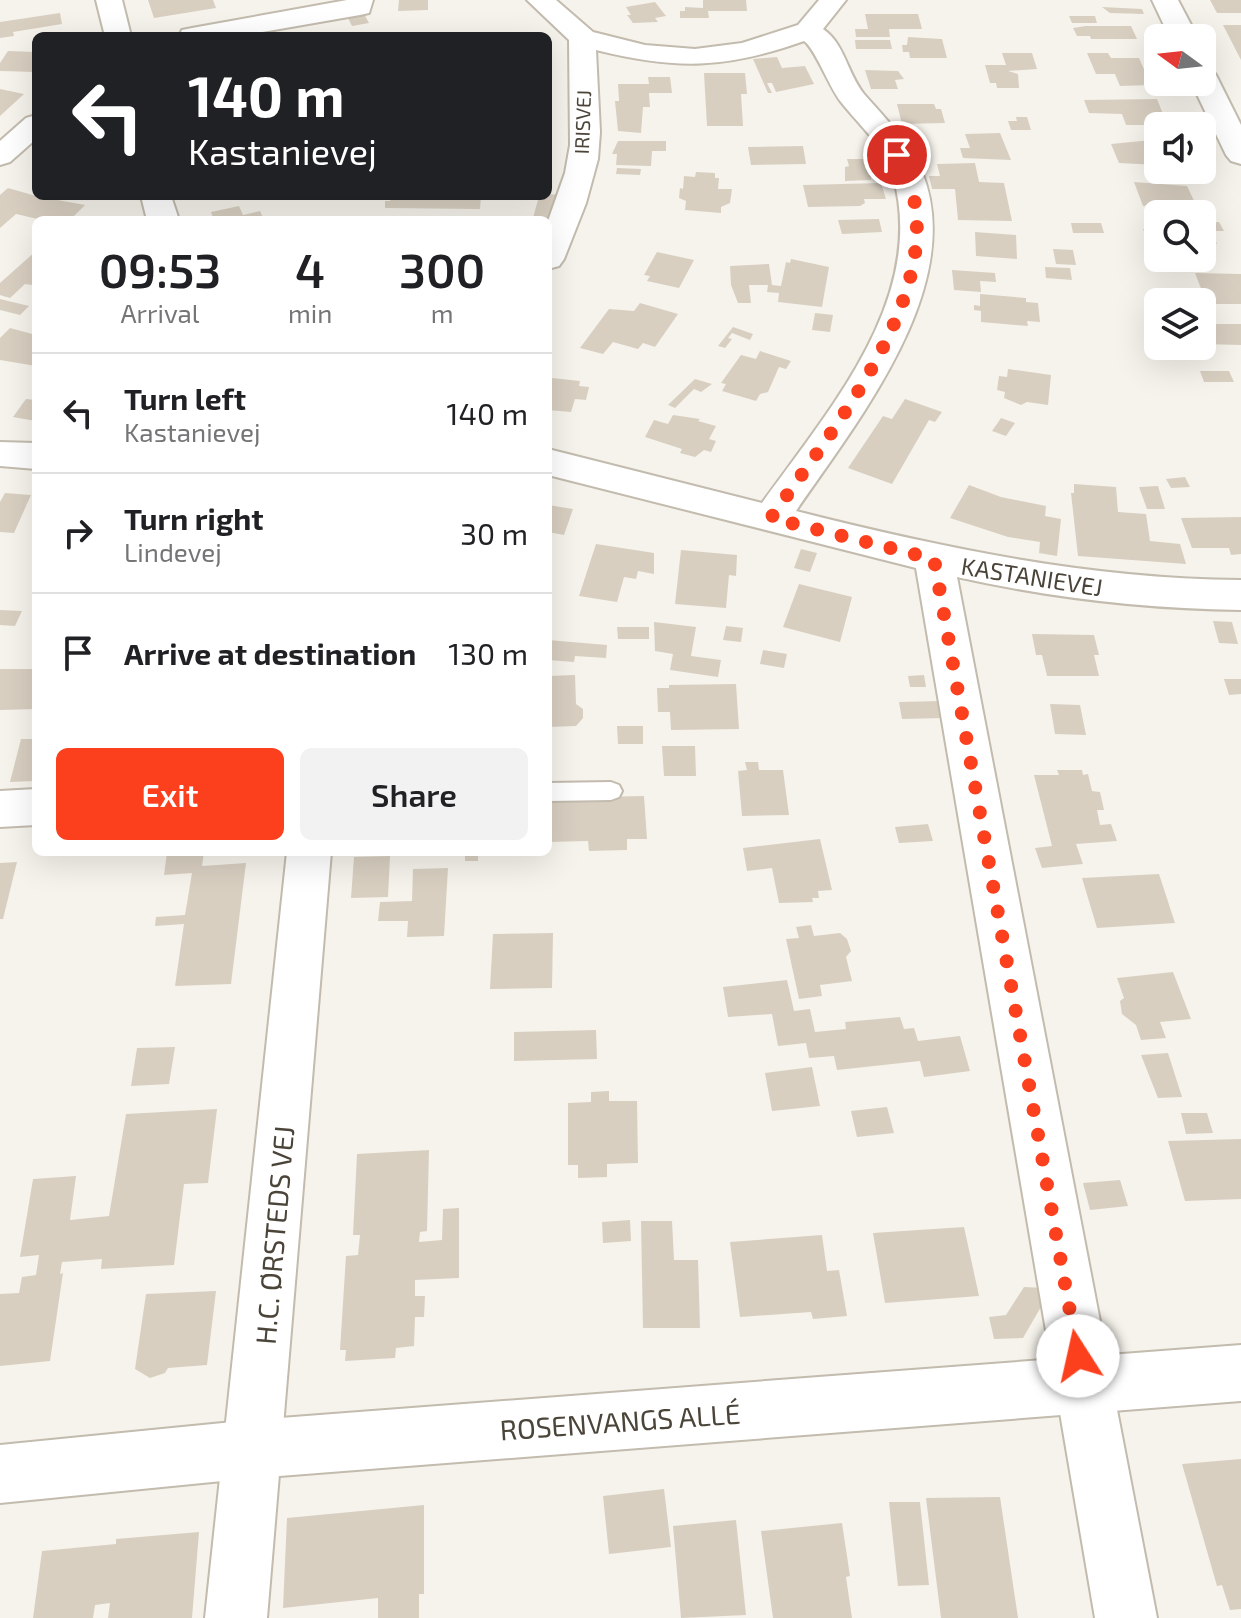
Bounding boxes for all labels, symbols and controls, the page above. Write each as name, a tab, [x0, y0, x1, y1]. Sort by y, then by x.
north arrow	[1144, 24, 1216, 96]
map controls	[1144, 24, 1216, 360]
text: 140 m	[188, 61, 345, 128]
icon: left	[56, 64, 160, 168]
street label: IRISVEJ	[569, 89, 595, 155]
button: sound	[1144, 112, 1216, 184]
pin	[863, 121, 931, 189]
text: Kastanievej	[188, 129, 377, 172]
icon: arrive	[875, 133, 919, 177]
button: search	[1144, 200, 1216, 272]
text: 09:53	[99, 240, 221, 298]
text: 4	[295, 240, 325, 298]
text: 300	[399, 240, 485, 298]
button: layers	[1144, 288, 1216, 360]
text: Arrival	[120, 297, 200, 328]
text: min	[288, 297, 332, 328]
text: m	[431, 297, 454, 328]
text: Turn left	[124, 380, 246, 416]
icon: left	[56, 391, 100, 435]
text: 140 m	[447, 395, 528, 431]
text: Kastanievej	[124, 416, 261, 447]
text: Turn right	[124, 500, 264, 536]
icon: right	[56, 511, 100, 555]
text: 30 m	[460, 515, 528, 551]
text: Lindevej	[124, 536, 222, 567]
street label: KASTANIEVEJ	[959, 551, 1105, 601]
icon: arrive	[56, 631, 100, 675]
text: Arrive at destination	[124, 635, 416, 671]
text: 130 m	[448, 635, 528, 671]
button: Exit	[56, 748, 284, 840]
button: Share	[300, 748, 528, 840]
street label: H.C. ØRSTEDS VEJ	[248, 1124, 300, 1346]
position arrow	[1036, 1314, 1120, 1398]
street label: ROSENVANGS ALLÉ	[499, 1396, 741, 1446]

